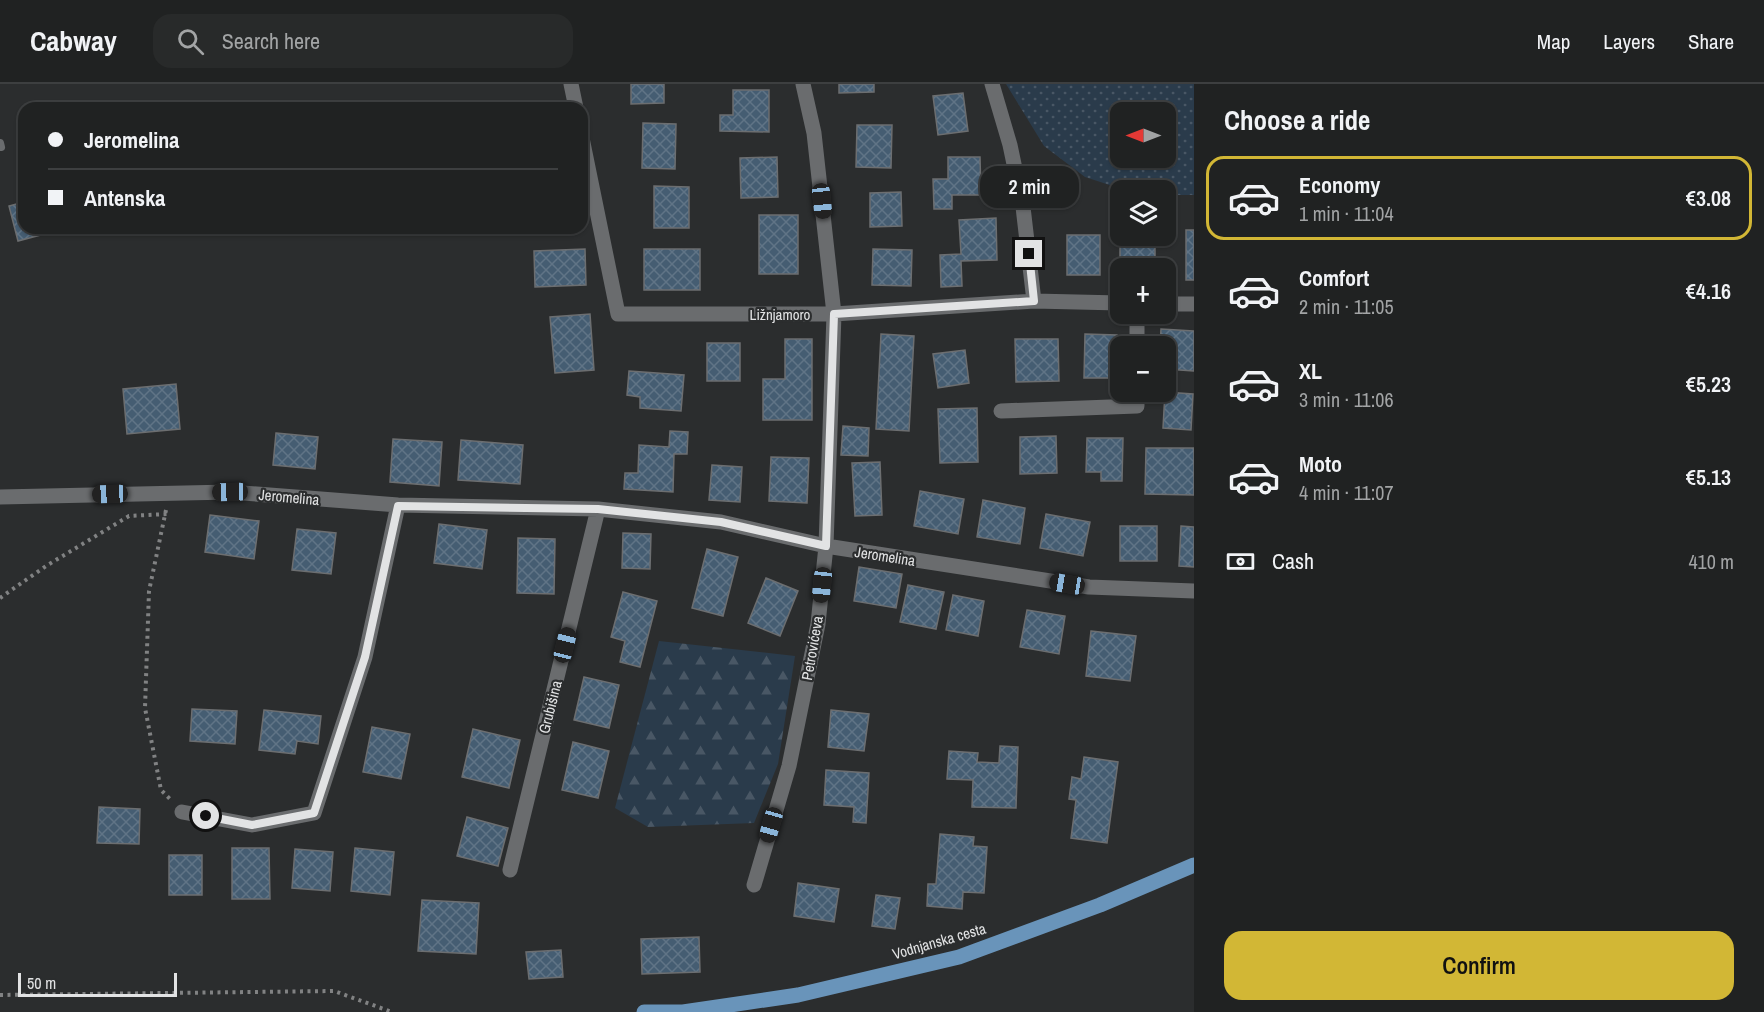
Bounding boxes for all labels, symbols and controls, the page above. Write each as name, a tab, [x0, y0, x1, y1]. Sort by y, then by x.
search box	[153, 14, 573, 68]
text: Cabway	[30, 22, 117, 60]
icon: search	[174, 25, 207, 58]
text: Search here	[222, 26, 320, 56]
text: Map	[1537, 27, 1570, 56]
text: Layers	[1603, 27, 1655, 56]
text: Share	[1688, 27, 1734, 56]
north arrow	[1110, 102, 1176, 168]
map controls	[1110, 102, 1176, 402]
text: Choose a ride	[1224, 102, 1370, 138]
text: Jeromelina	[84, 125, 179, 155]
callout: 2 min	[980, 167, 1078, 209]
text: Economy	[1299, 170, 1380, 200]
icon: car	[1227, 171, 1281, 225]
text: 2 min	[1008, 173, 1051, 200]
button: layers	[1110, 180, 1176, 246]
car	[811, 182, 833, 220]
text: Antenska	[84, 183, 165, 213]
text: €3.08	[1686, 183, 1731, 213]
text: 1 min · 11:04	[1299, 200, 1394, 227]
route end	[1015, 240, 1042, 267]
button: +	[1110, 258, 1176, 324]
text: Comfort	[1299, 263, 1369, 293]
icon: car	[1227, 264, 1281, 318]
text: €4.16	[1686, 276, 1731, 306]
text: 2 min · 11:05	[1299, 293, 1394, 320]
street label: Ližnjamoro	[750, 304, 811, 325]
button: −	[1110, 336, 1176, 402]
text: XL	[1299, 356, 1322, 386]
icon: car	[1227, 357, 1281, 411]
text: €5.23	[1686, 369, 1731, 399]
text: 3 min · 11:06	[1299, 386, 1394, 413]
text: Moto	[1299, 449, 1342, 479]
icon: car	[1227, 450, 1281, 504]
text: €5.13	[1686, 462, 1731, 492]
text: 4 min · 11:07	[1299, 479, 1394, 506]
car	[212, 483, 248, 501]
car	[92, 484, 128, 504]
street label: Jeromelina	[258, 484, 320, 510]
street label: Jeromelina	[853, 541, 917, 571]
icon: cash	[1224, 545, 1257, 578]
text: Cash	[1272, 546, 1314, 576]
text: 410 m	[1688, 548, 1734, 575]
car	[811, 566, 833, 604]
car	[1048, 572, 1086, 596]
street label: Petrovićeva	[796, 614, 828, 682]
car	[552, 625, 578, 665]
street label: Grubišina	[533, 678, 567, 736]
route start	[192, 802, 219, 829]
car	[757, 805, 785, 845]
street label: Vodnjanska cesta	[890, 918, 988, 964]
button: Confirm	[1224, 931, 1734, 1000]
scale bar	[18, 970, 177, 998]
text: 50 m	[27, 972, 56, 994]

